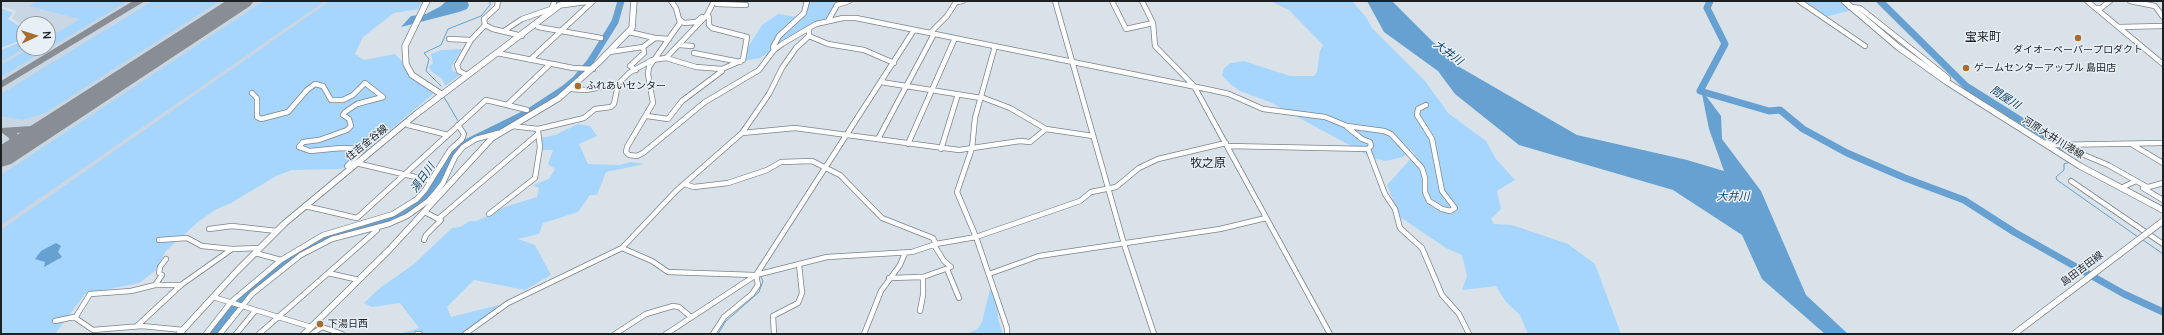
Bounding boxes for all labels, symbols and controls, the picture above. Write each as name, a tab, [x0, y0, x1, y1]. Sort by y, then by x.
north arrow	[16, 16, 56, 56]
text: N	[40, 31, 55, 40]
district label: 宝来町	[1965, 31, 2001, 45]
marker: ダイオ－ペーパープロダクト	[2073, 33, 2083, 43]
water label: 大井川	[1431, 38, 1465, 68]
place label: ダイオ－ペーパープロダクト	[2013, 44, 2143, 56]
place label: ゲームセンターアップル 島田店	[1974, 62, 2116, 74]
marker: ゲームセンターアップル 島田店	[1961, 63, 1971, 73]
place label: ふれあいセンター	[586, 80, 666, 92]
marker: ふれあいセンター	[573, 81, 583, 91]
water label: 問屋川	[1988, 84, 2022, 112]
street label: 河原大井川港線	[2020, 114, 2086, 162]
street label: 住吉金谷線	[344, 123, 390, 163]
district label: 牧之原	[1190, 157, 1226, 171]
water label: 湯日川	[408, 161, 438, 195]
water label: 大井川	[1717, 190, 1749, 204]
street label: 島田吉田線	[2058, 249, 2106, 289]
place label: 下湯日西	[328, 318, 368, 330]
marker: 下湯日西	[315, 319, 325, 329]

